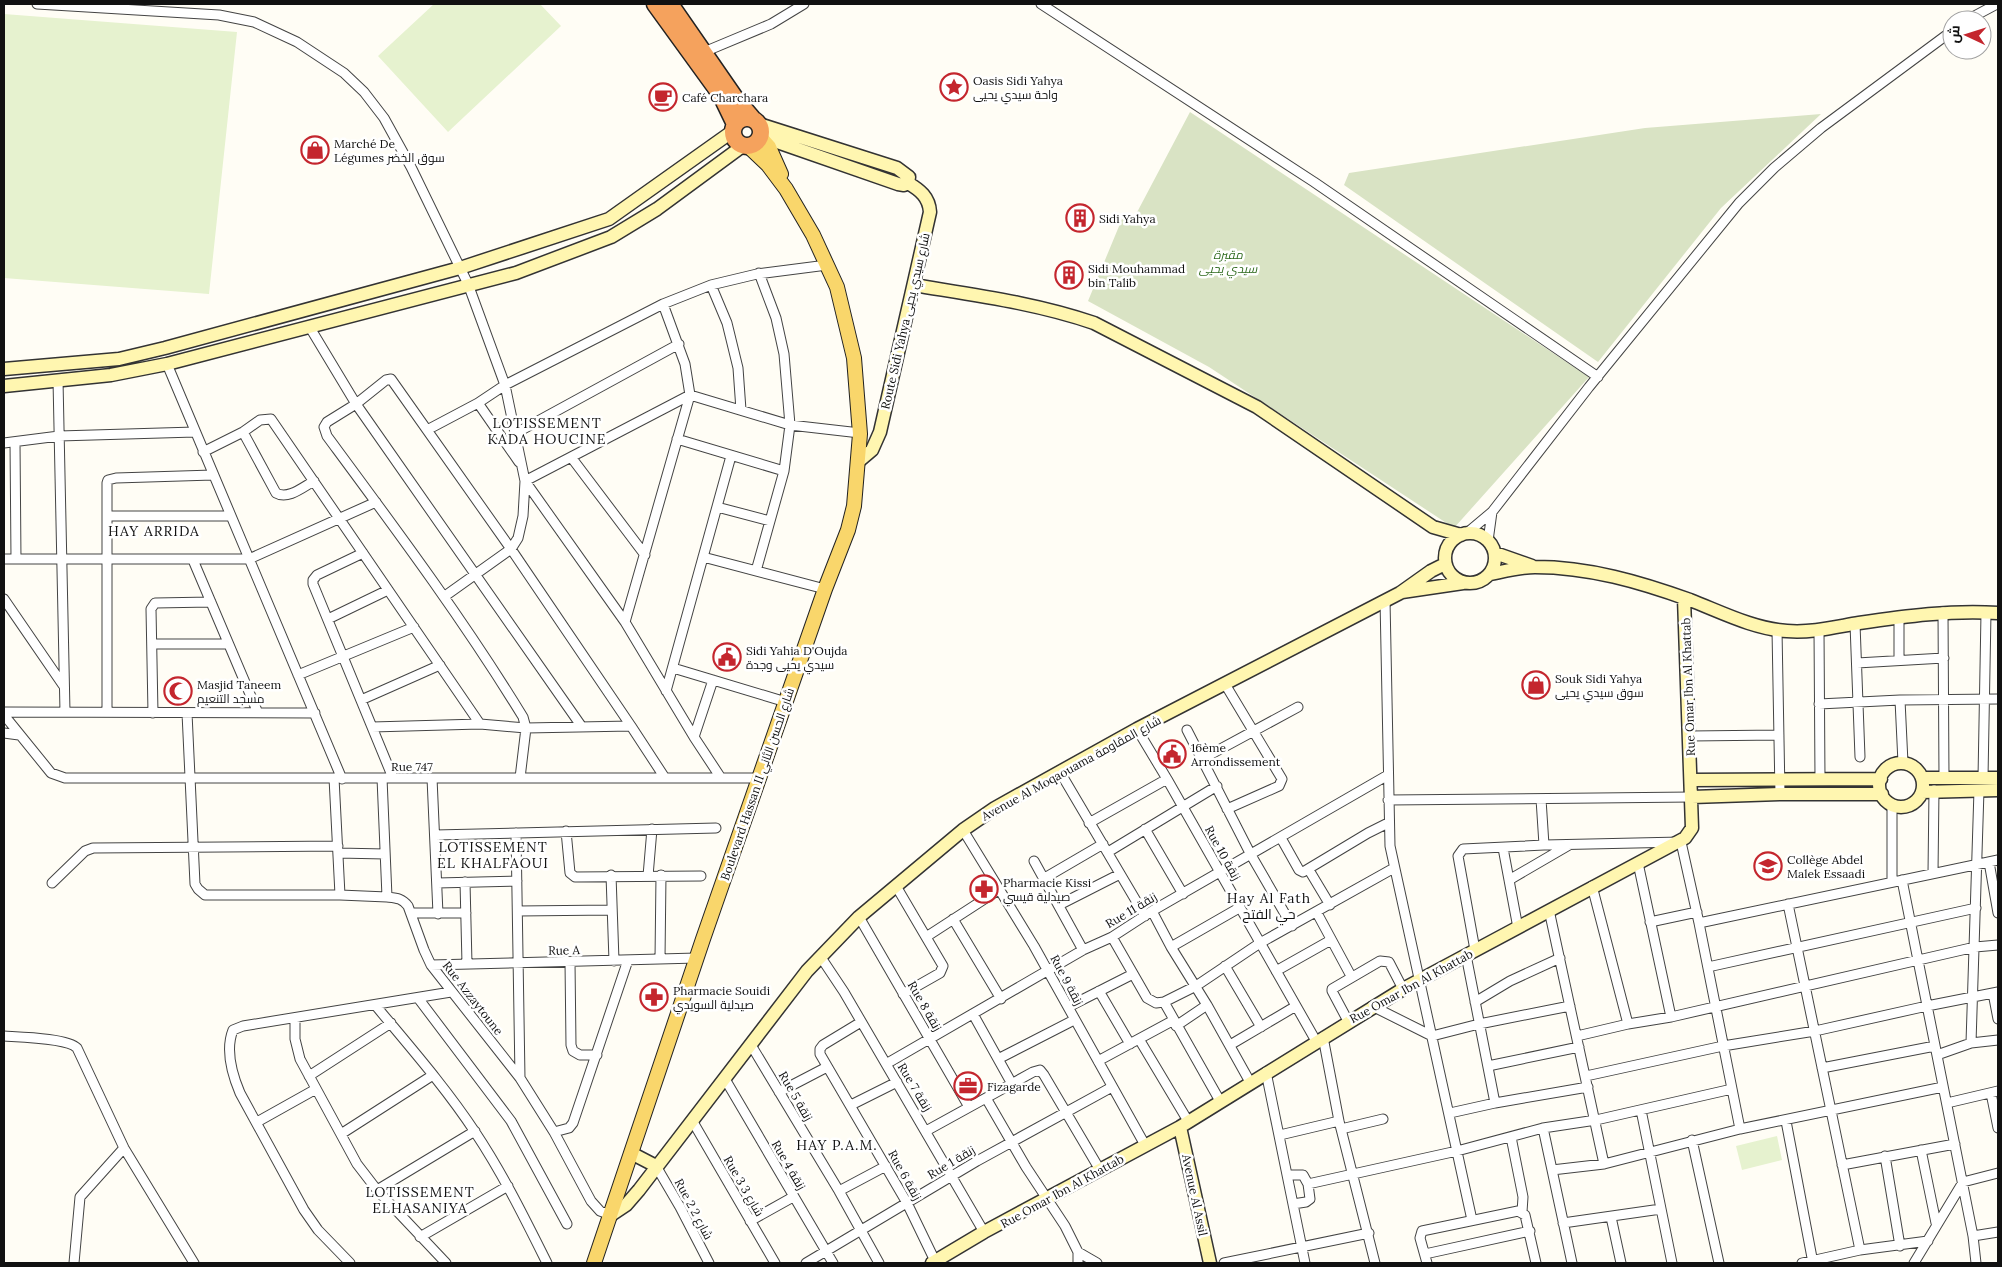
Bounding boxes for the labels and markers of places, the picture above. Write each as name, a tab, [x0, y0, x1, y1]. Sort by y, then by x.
place icon: Oasis Sidi Yahya واحة سيدي يحيى	[939, 72, 969, 102]
place label: Oasis Sidi Yahya واحة سيدي يحيى	[973, 73, 1063, 105]
cafe icon: Café Charchara	[648, 82, 678, 112]
place label: Café Charchara	[682, 90, 768, 105]
shop icon: Marché De Légumes سوق الخضر	[300, 135, 330, 165]
place label: Marché De Légumes سوق الخضر	[334, 136, 445, 165]
building icon: Sidi Yahya	[1065, 203, 1095, 233]
place label: Sidi Yahya	[1099, 211, 1156, 226]
building icon: Sidi Mouhammad bin Talib	[1054, 260, 1084, 290]
place label: Sidi Mouhammad bin Talib	[1088, 261, 1185, 290]
public building icon: Sidi Yahia D'Oujda سيدي يحيى وجدة	[712, 642, 742, 672]
place label: Sidi Yahia D'Oujda سيدي يحيى وجدة	[746, 643, 848, 675]
shop icon: Souk Sidi Yahya سوق سيدي يحيى	[1521, 670, 1551, 700]
place label: Souk Sidi Yahya سوق سيدي يحيى	[1555, 671, 1644, 703]
mosque icon: Masjid Taneem مسجد التنعيم	[163, 676, 193, 706]
place label: Masjid Taneem مسجد التنعيم	[197, 677, 281, 707]
public building icon: 16ème Arrondissement	[1157, 739, 1187, 769]
place label: 16ème Arrondissement	[1190, 740, 1281, 769]
school or university icon: Collège Abdel Malek Essaadi	[1753, 851, 1783, 881]
place label: Collège Abdel Malek Essaadi	[1787, 852, 1865, 881]
pharmacy icon: Pharmacie Kissi صيدلية قيسي	[969, 874, 999, 904]
place label: Pharmacie Kissi صيدلية قيسي	[1003, 875, 1091, 907]
pharmacy icon: Pharmacie Souidi صيدلية السويدي	[639, 982, 669, 1012]
place label: Pharmacie Souidi صيدلية السويدي	[673, 983, 770, 1015]
office icon: Fizagarde	[953, 1071, 983, 1101]
place label: Fizagarde	[987, 1079, 1041, 1094]

